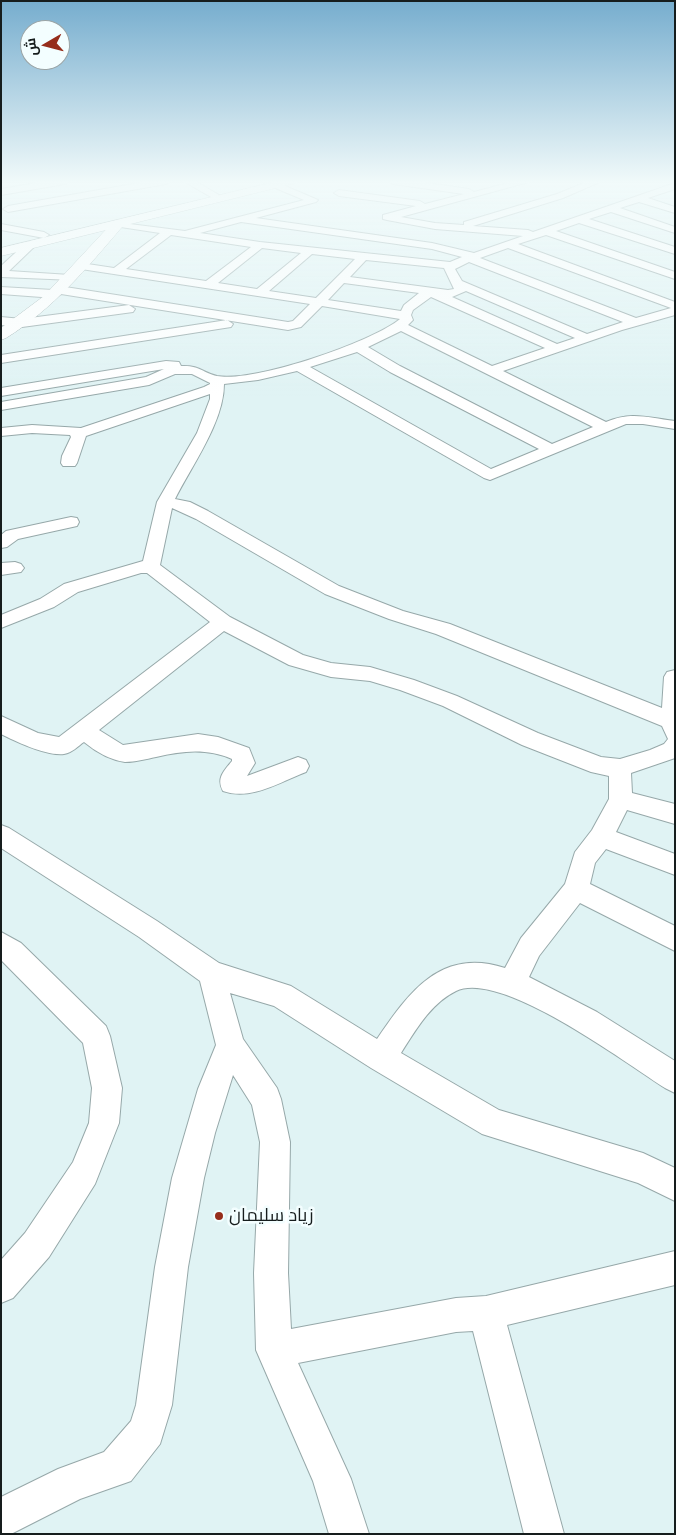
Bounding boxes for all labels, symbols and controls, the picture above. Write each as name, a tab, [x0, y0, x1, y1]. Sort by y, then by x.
north arrow	[20, 20, 70, 70]
text: ش	[21, 37, 41, 57]
place label: زياد سليمان	[229, 1205, 313, 1227]
marker: زياد سليمان	[213, 1210, 225, 1222]

